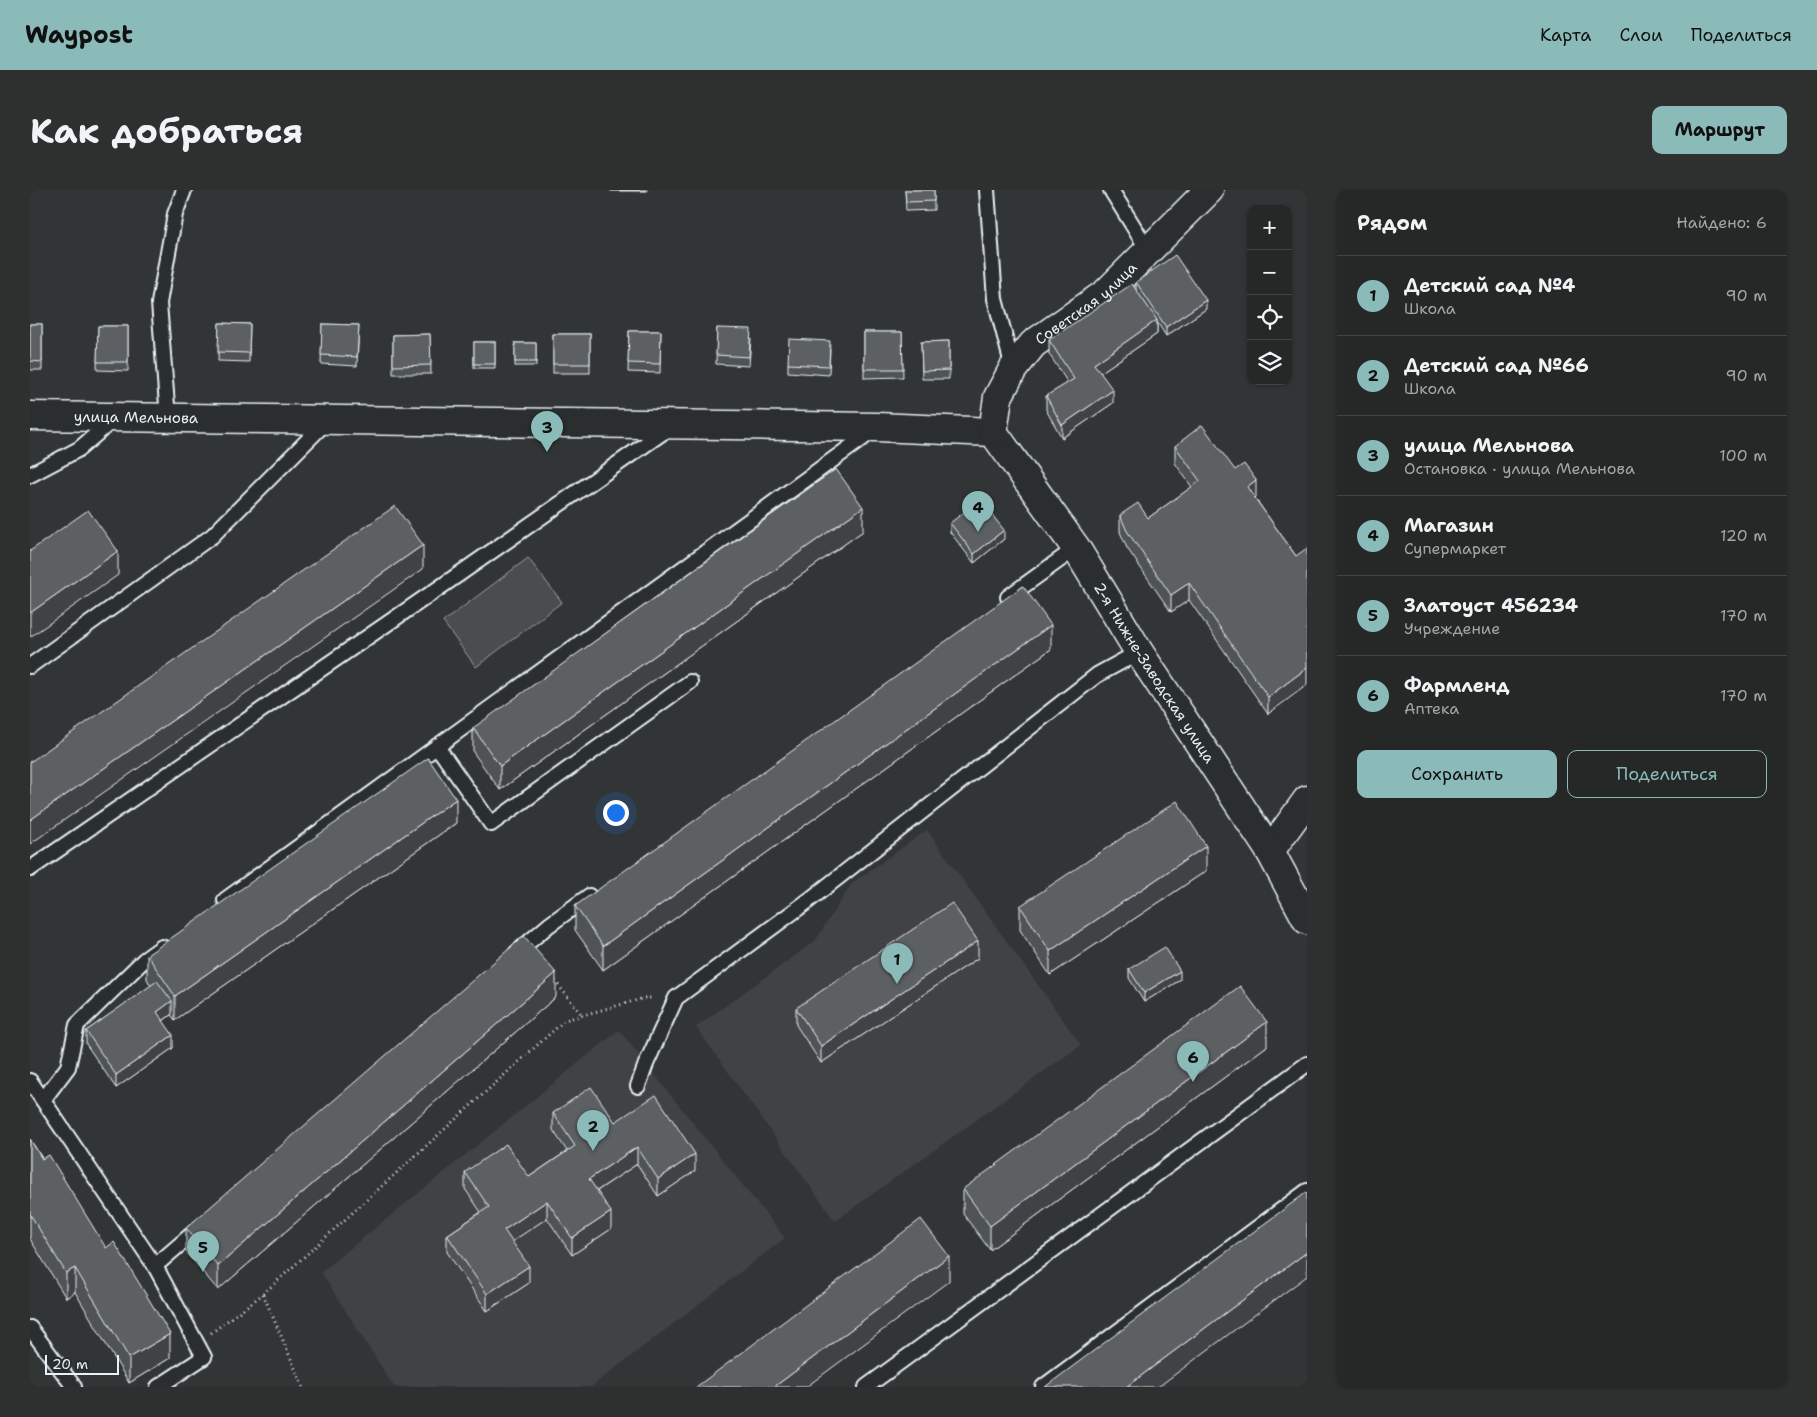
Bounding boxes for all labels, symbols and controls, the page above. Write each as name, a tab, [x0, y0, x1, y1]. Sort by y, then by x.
text: Waypost	[25, 19, 133, 51]
text: Карта	[1540, 23, 1591, 47]
text: Слои	[1619, 23, 1663, 47]
text: Поделиться	[1691, 23, 1792, 47]
button: Маршрут	[1652, 106, 1787, 154]
text: Как добраться	[30, 107, 303, 154]
map controls	[1247, 205, 1292, 385]
button: +	[1247, 205, 1292, 250]
text: Рядом	[1357, 209, 1427, 237]
text: Найдено: 6	[1676, 212, 1767, 233]
button: −	[1247, 250, 1292, 295]
street label: Советская улица	[1031, 257, 1142, 349]
text: Детский сад №4	[1404, 273, 1575, 298]
text: 1	[1369, 285, 1377, 306]
text: 90 m	[1726, 285, 1767, 306]
button: locate	[1247, 295, 1292, 340]
text: Школа	[1404, 298, 1456, 319]
button: layers	[1247, 340, 1292, 385]
text: Детский сад №66	[1404, 353, 1589, 378]
text: 2	[1367, 365, 1379, 386]
text: 90 m	[1726, 365, 1767, 386]
text: Школа	[1404, 378, 1456, 399]
street label: улица Мельнова	[74, 407, 199, 428]
pin: 3	[531, 411, 563, 452]
text: улица Мельнова	[1404, 433, 1574, 458]
text: 3	[1367, 445, 1379, 466]
text: 100 m	[1719, 445, 1767, 466]
text: Остановка · улица Мельнова	[1404, 458, 1635, 479]
pin: 4	[962, 491, 994, 532]
text: Магазин	[1404, 513, 1494, 538]
text: 4	[1367, 525, 1379, 546]
text: 120 m	[1720, 525, 1767, 546]
text: Супермаркет	[1404, 538, 1506, 559]
street label: 2-я Нижне-Заводская улица	[1089, 579, 1220, 768]
text: Златоуст 456234	[1404, 593, 1578, 618]
text: 5	[1368, 605, 1378, 626]
text: 170 m	[1720, 605, 1767, 626]
text: Учреждение	[1404, 618, 1500, 639]
text: Фармленд	[1404, 673, 1510, 698]
text: 6	[1367, 685, 1379, 706]
text: 170 m	[1720, 685, 1767, 706]
text: Аптека	[1404, 698, 1459, 719]
button: Сохранить	[1357, 750, 1557, 798]
button: Поделиться	[1567, 750, 1767, 798]
your location	[603, 800, 629, 826]
pin: 1	[881, 943, 913, 984]
pin: 6	[1177, 1041, 1209, 1082]
pin: 2	[577, 1110, 609, 1151]
pin: 5	[187, 1231, 219, 1272]
scale bar	[45, 1352, 119, 1375]
text: 20 m	[52, 1355, 88, 1373]

